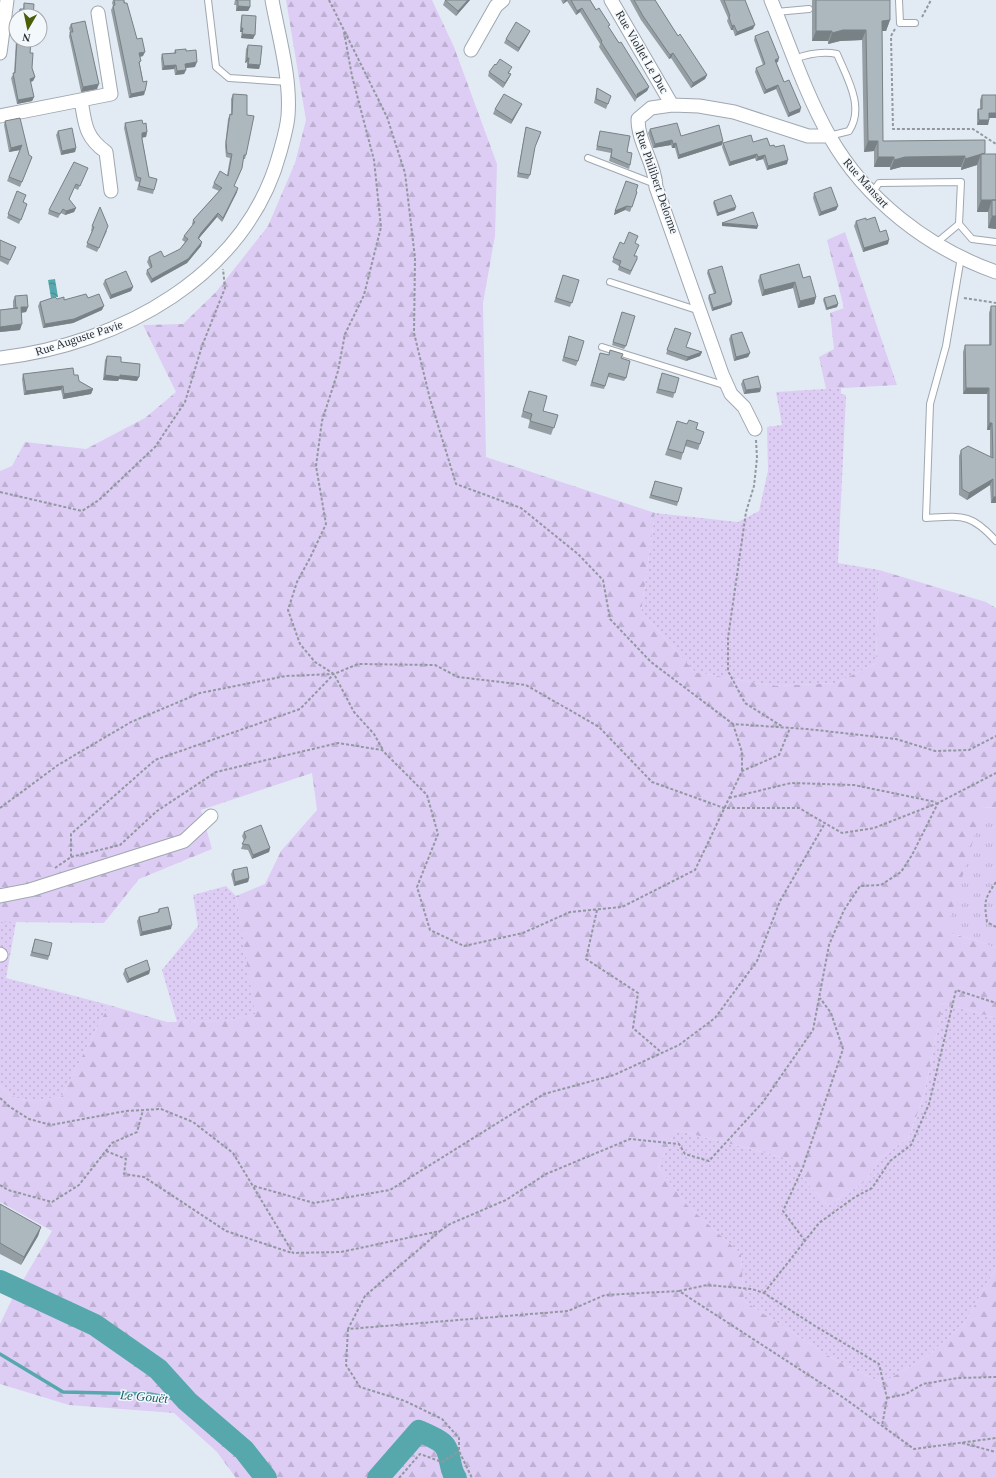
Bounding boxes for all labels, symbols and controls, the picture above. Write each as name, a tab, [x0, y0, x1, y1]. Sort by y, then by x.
north arrow	[8, 8, 48, 48]
street label: Rue Viollet Le Duc	[613, 8, 671, 96]
text: N	[22, 31, 31, 44]
street label: Rue Philibert Delorme	[633, 128, 681, 236]
street label: Rue Mansart	[840, 155, 892, 211]
street label: Rue Auguste Pavie	[33, 317, 125, 359]
water label: Le Gouët	[118, 1387, 169, 1406]

